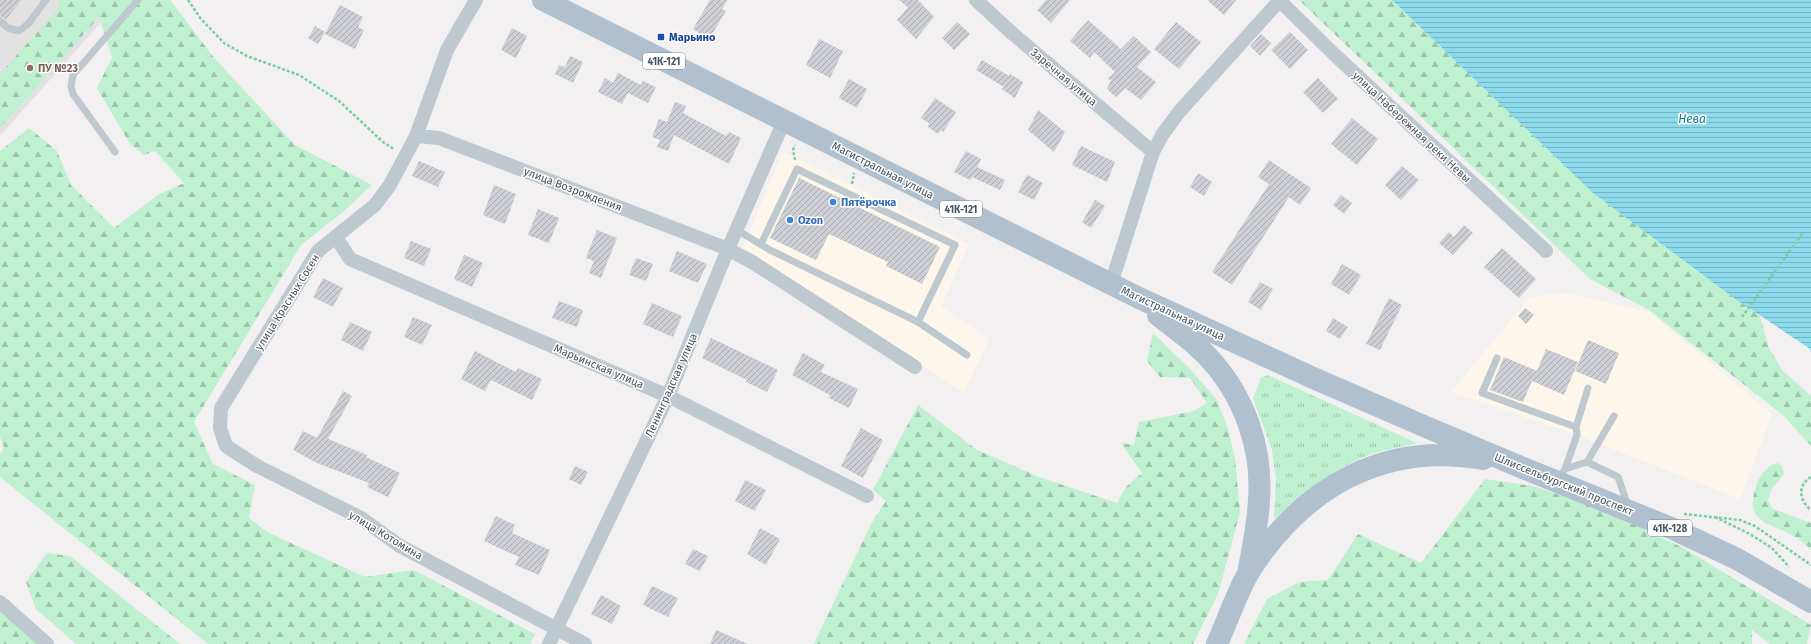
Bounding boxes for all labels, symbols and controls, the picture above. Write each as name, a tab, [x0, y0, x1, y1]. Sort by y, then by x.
place label: Марьино	[669, 31, 716, 44]
marker: Марьино	[656, 32, 666, 42]
street label: Заречная улица	[1028, 46, 1099, 109]
road number: 41К-121	[643, 53, 685, 69]
place label: ПУ №23	[38, 62, 78, 75]
marker: ПУ №23	[25, 63, 35, 73]
street label: улица Набережная реки Невы	[1350, 69, 1473, 186]
water label: Нева	[1678, 112, 1706, 126]
street label: Магистральная улица	[830, 139, 936, 202]
street label: улица Возрождения	[522, 165, 624, 214]
place label: Пятёрочка	[841, 196, 896, 209]
marker: Пятёрочка	[828, 197, 838, 207]
road number: 41К-121	[940, 201, 982, 217]
place label: Ozon	[798, 214, 823, 227]
marker: Ozon	[785, 215, 795, 225]
street label: улица Красных Сосен	[253, 252, 322, 353]
street label: Магистральная улица	[1119, 284, 1227, 343]
street label: Ленинградская улица	[643, 331, 700, 439]
street label: Марьинская улица	[552, 342, 646, 391]
street label: Шлиссельбургский проспект	[1492, 451, 1635, 518]
street label: улица Котомина	[347, 508, 425, 563]
road number: 41К-128	[1648, 520, 1692, 536]

